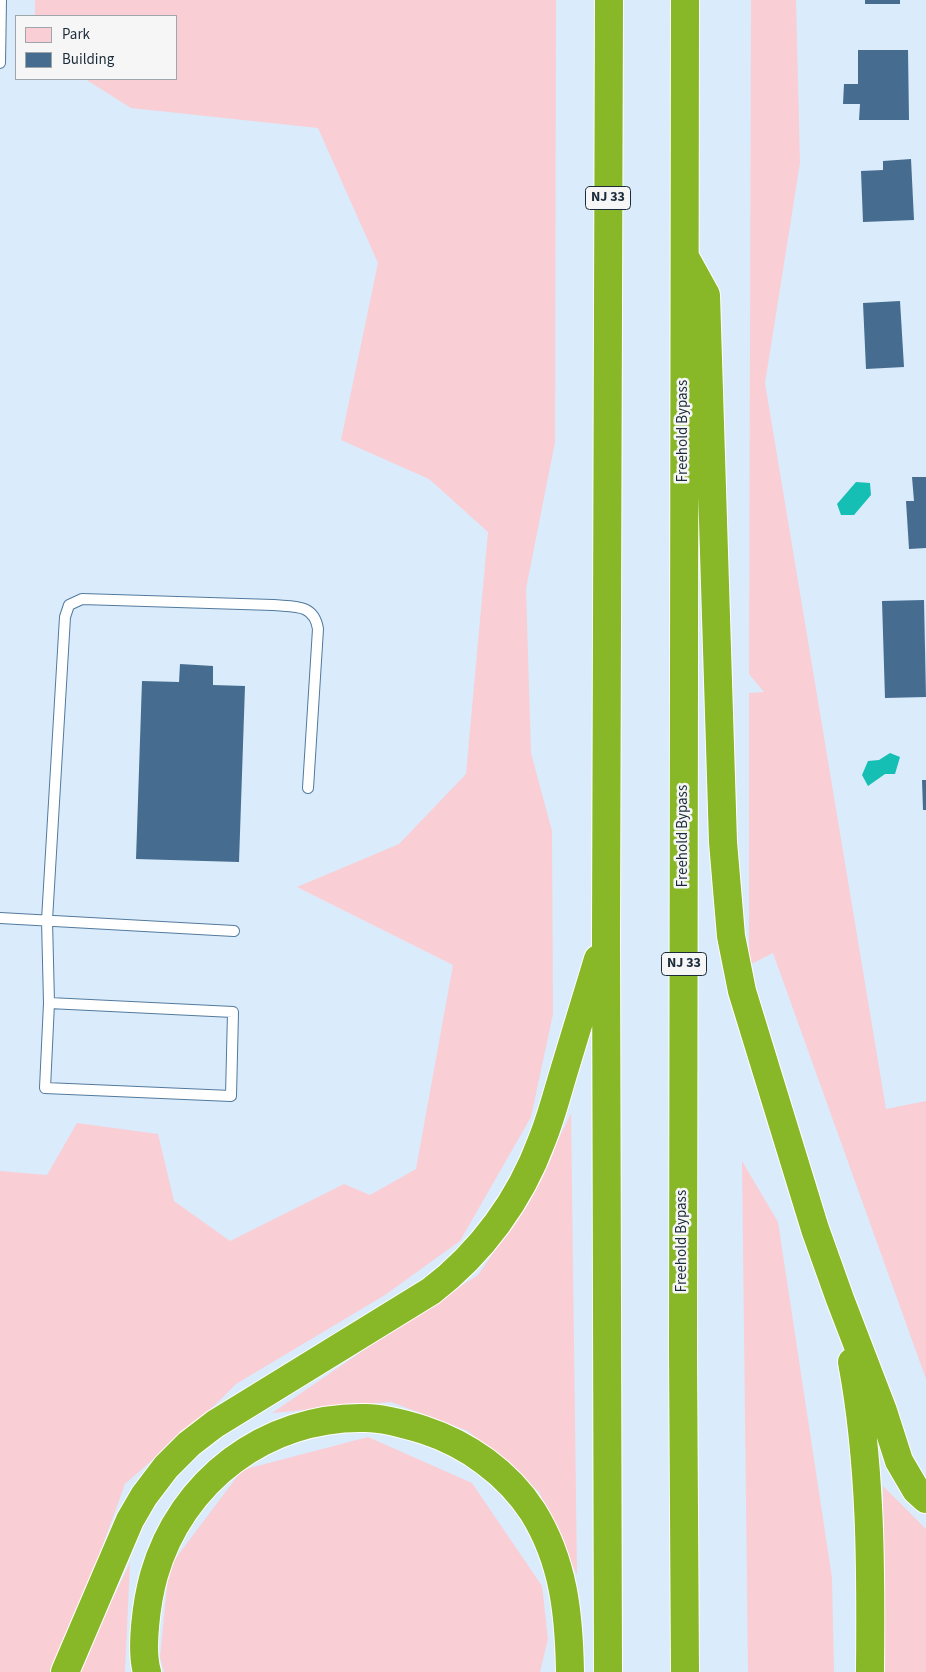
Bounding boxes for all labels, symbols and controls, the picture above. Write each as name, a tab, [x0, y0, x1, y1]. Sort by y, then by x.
legend	[15, 15, 178, 80]
text: Park	[62, 24, 90, 45]
text: Building	[62, 49, 114, 70]
road number: NJ 33	[586, 187, 630, 210]
street label: Freehold Bypass	[675, 380, 693, 482]
street label: Freehold Bypass	[675, 785, 693, 887]
road number: NJ 33	[662, 952, 706, 976]
street label: Freehold Bypass	[674, 1190, 692, 1292]

